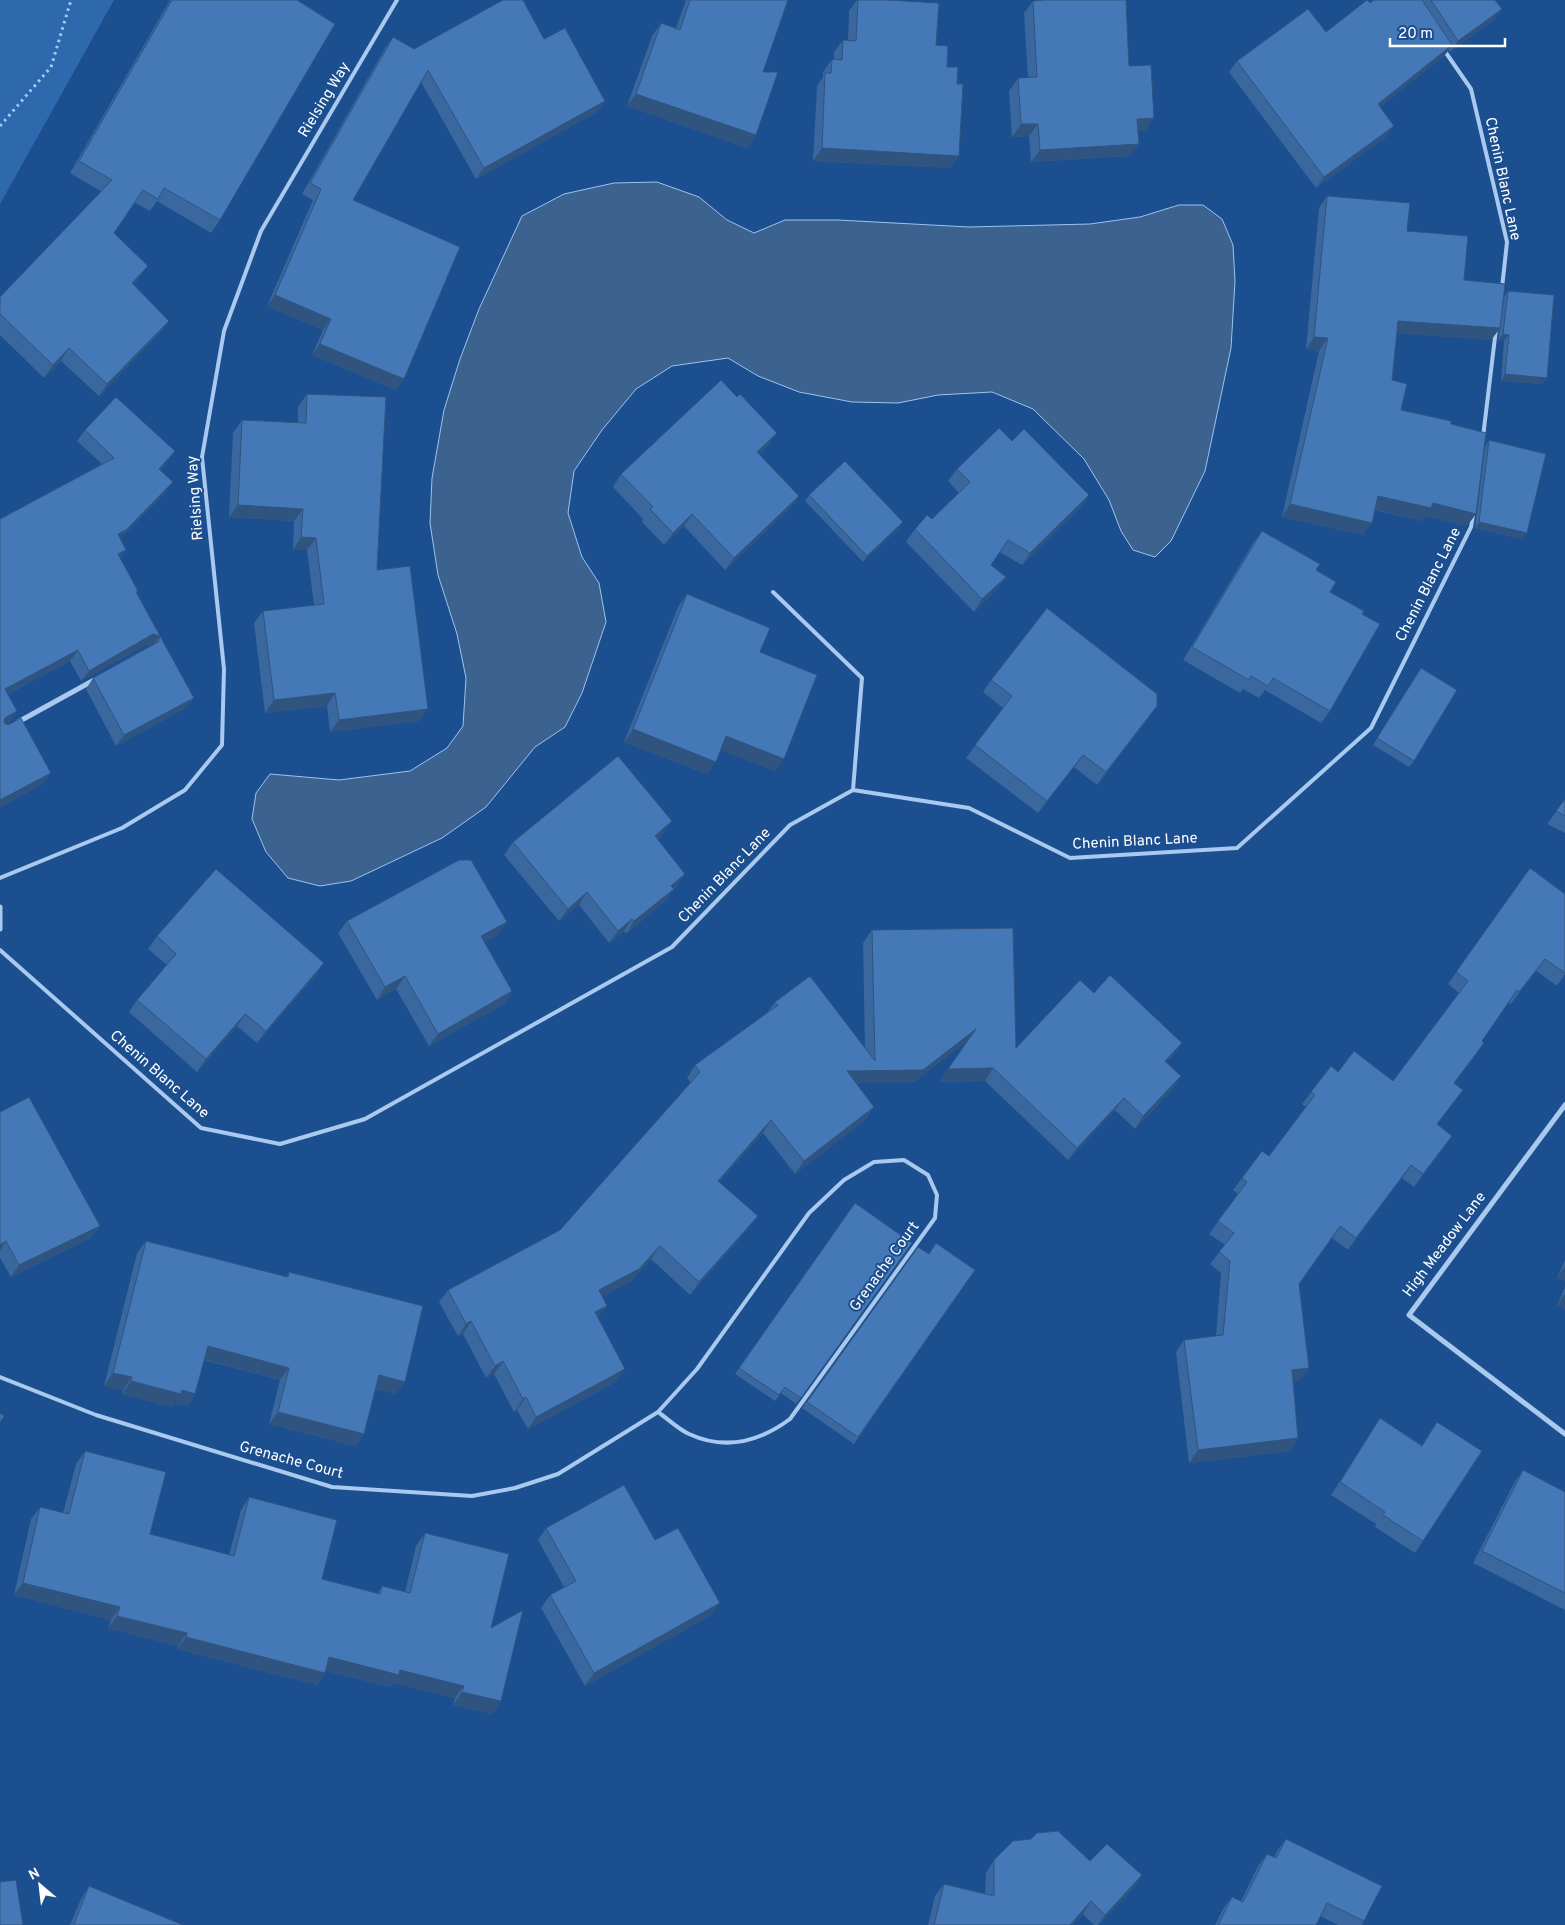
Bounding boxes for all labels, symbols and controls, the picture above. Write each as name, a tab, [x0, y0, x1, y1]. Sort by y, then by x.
scale bar	[1390, 15, 1505, 47]
text: 20 m	[1398, 25, 1433, 44]
street label: Rielsing Way	[295, 59, 355, 141]
street label: Chenin Blanc Lane	[1480, 116, 1524, 242]
street label: Rielsing Way	[184, 455, 208, 541]
street label: Chenin Blanc Lane	[1392, 525, 1466, 645]
street label: Chenin Blanc Lane	[675, 824, 775, 928]
street label: Chenin Blanc Lane	[1072, 829, 1198, 855]
street label: Chenin Blanc Lane	[105, 1027, 213, 1123]
street label: High Meadow Lane	[1399, 1189, 1491, 1301]
street label: Grenache Court	[846, 1218, 924, 1316]
street label: Grenache Court	[237, 1438, 345, 1484]
north arrow	[15, 1860, 65, 1910]
text: N	[26, 1865, 43, 1885]

